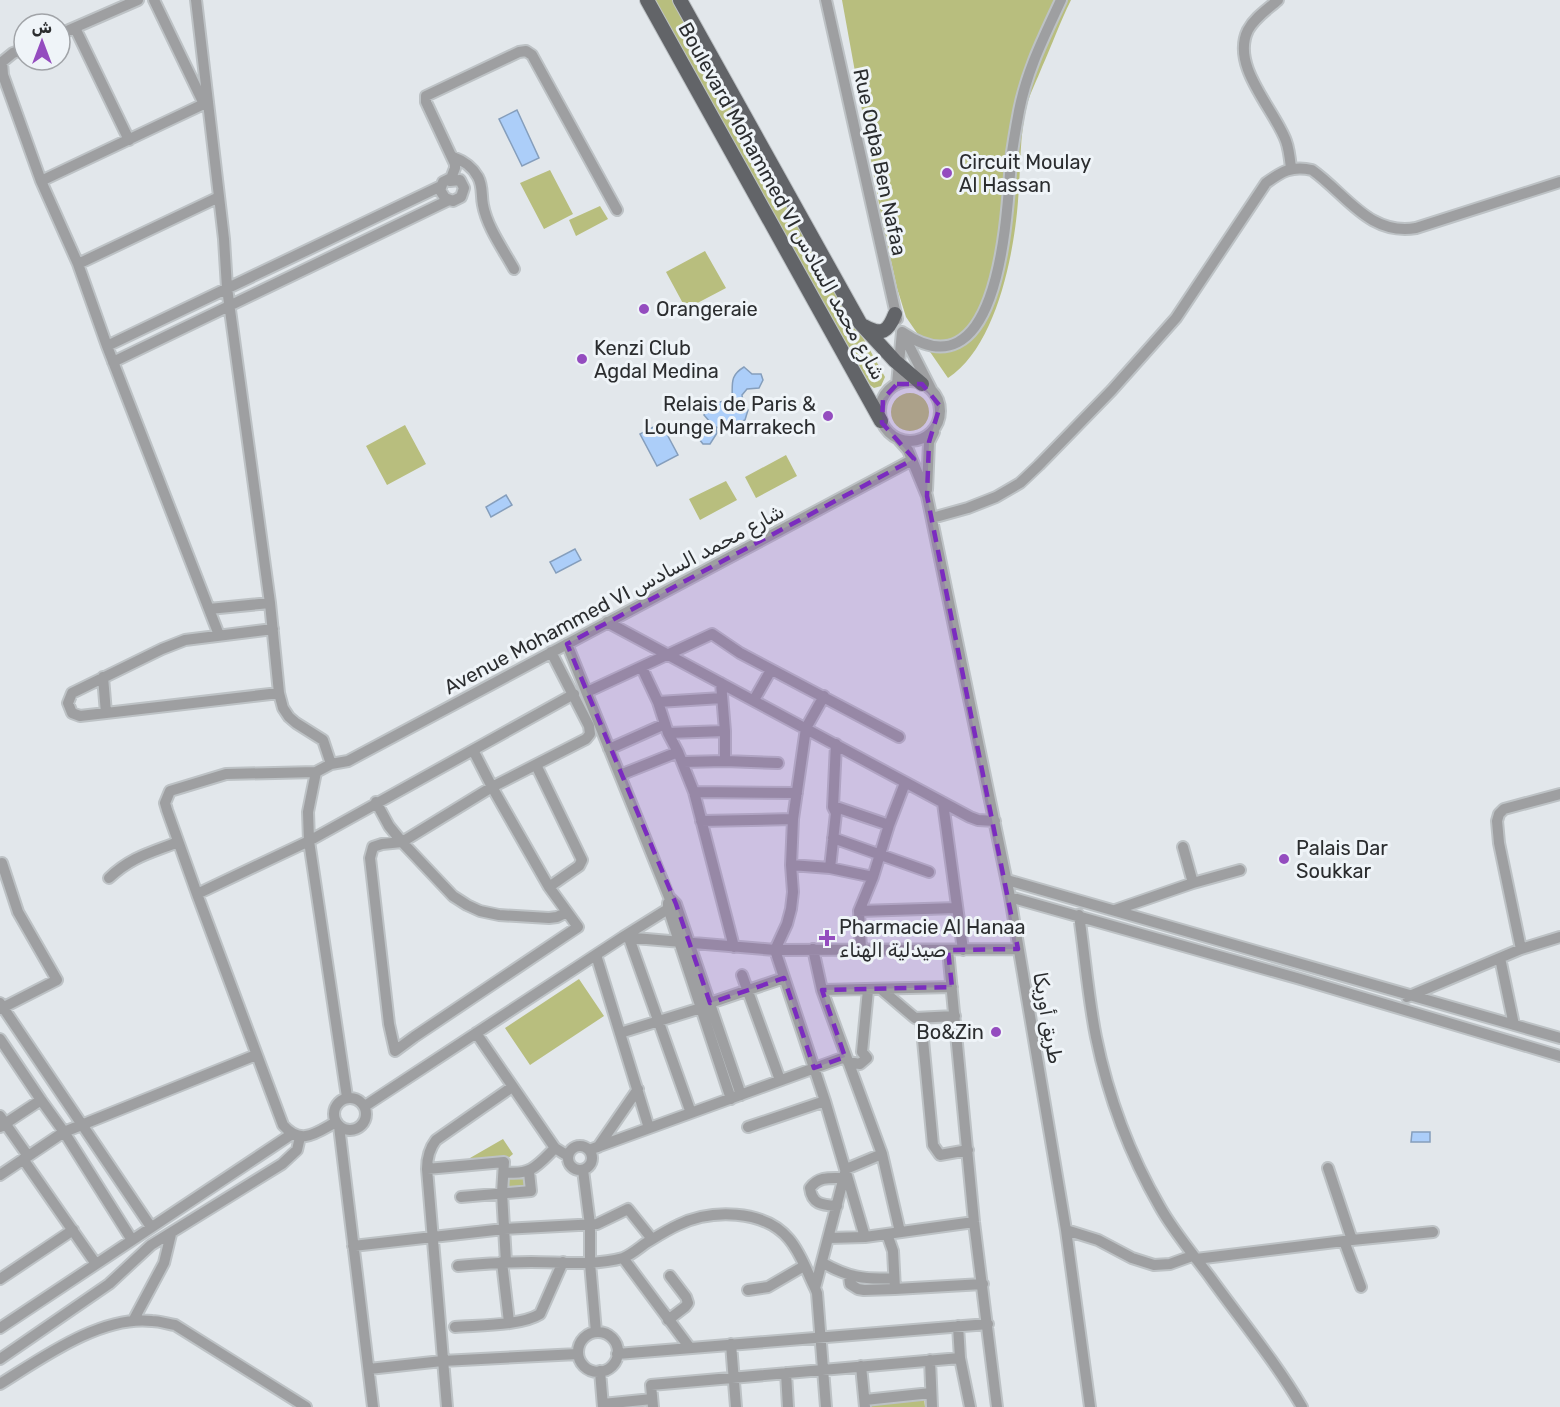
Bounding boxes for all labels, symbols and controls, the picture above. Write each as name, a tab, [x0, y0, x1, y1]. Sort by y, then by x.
north arrow	[12, 12, 72, 72]
text: ش	[32, 18, 52, 37]
street label: Boulevard Mohammed VI شارع محمد السادس	[672, 18, 891, 385]
street label: Rue Oqba Ben Nafaa	[848, 66, 912, 258]
place label: Circuit Moulay Al Hassan	[959, 150, 1091, 197]
marker: Circuit Moulay Al Hassan	[940, 166, 954, 180]
place label: Orangeraie	[656, 297, 758, 321]
marker: Orangeraie	[637, 302, 651, 316]
place label: Kenzi Club Agdal Medina	[594, 336, 719, 383]
marker: Kenzi Club Agdal Medina	[575, 352, 589, 366]
place label: Relais de Paris & Lounge Marrakech	[644, 392, 816, 439]
marker: Relais de Paris & Lounge Marrakech	[821, 409, 835, 423]
street label: Avenue Mohammed VI شارع محمد السادس	[440, 499, 789, 701]
place label: Palais Dar Soukkar	[1296, 836, 1388, 883]
marker: Palais Dar Soukkar	[1277, 852, 1291, 866]
place label: Pharmacie Al Hanaa صيدلية الهناء	[839, 915, 1026, 962]
marker: Pharmacie Al Hanaa صيدلية الهناء	[820, 931, 834, 945]
street label: طريق أوريكا	[1028, 970, 1068, 1066]
place label: Bo&Zin	[916, 1020, 984, 1044]
marker: Bo&Zin	[989, 1025, 1003, 1039]

